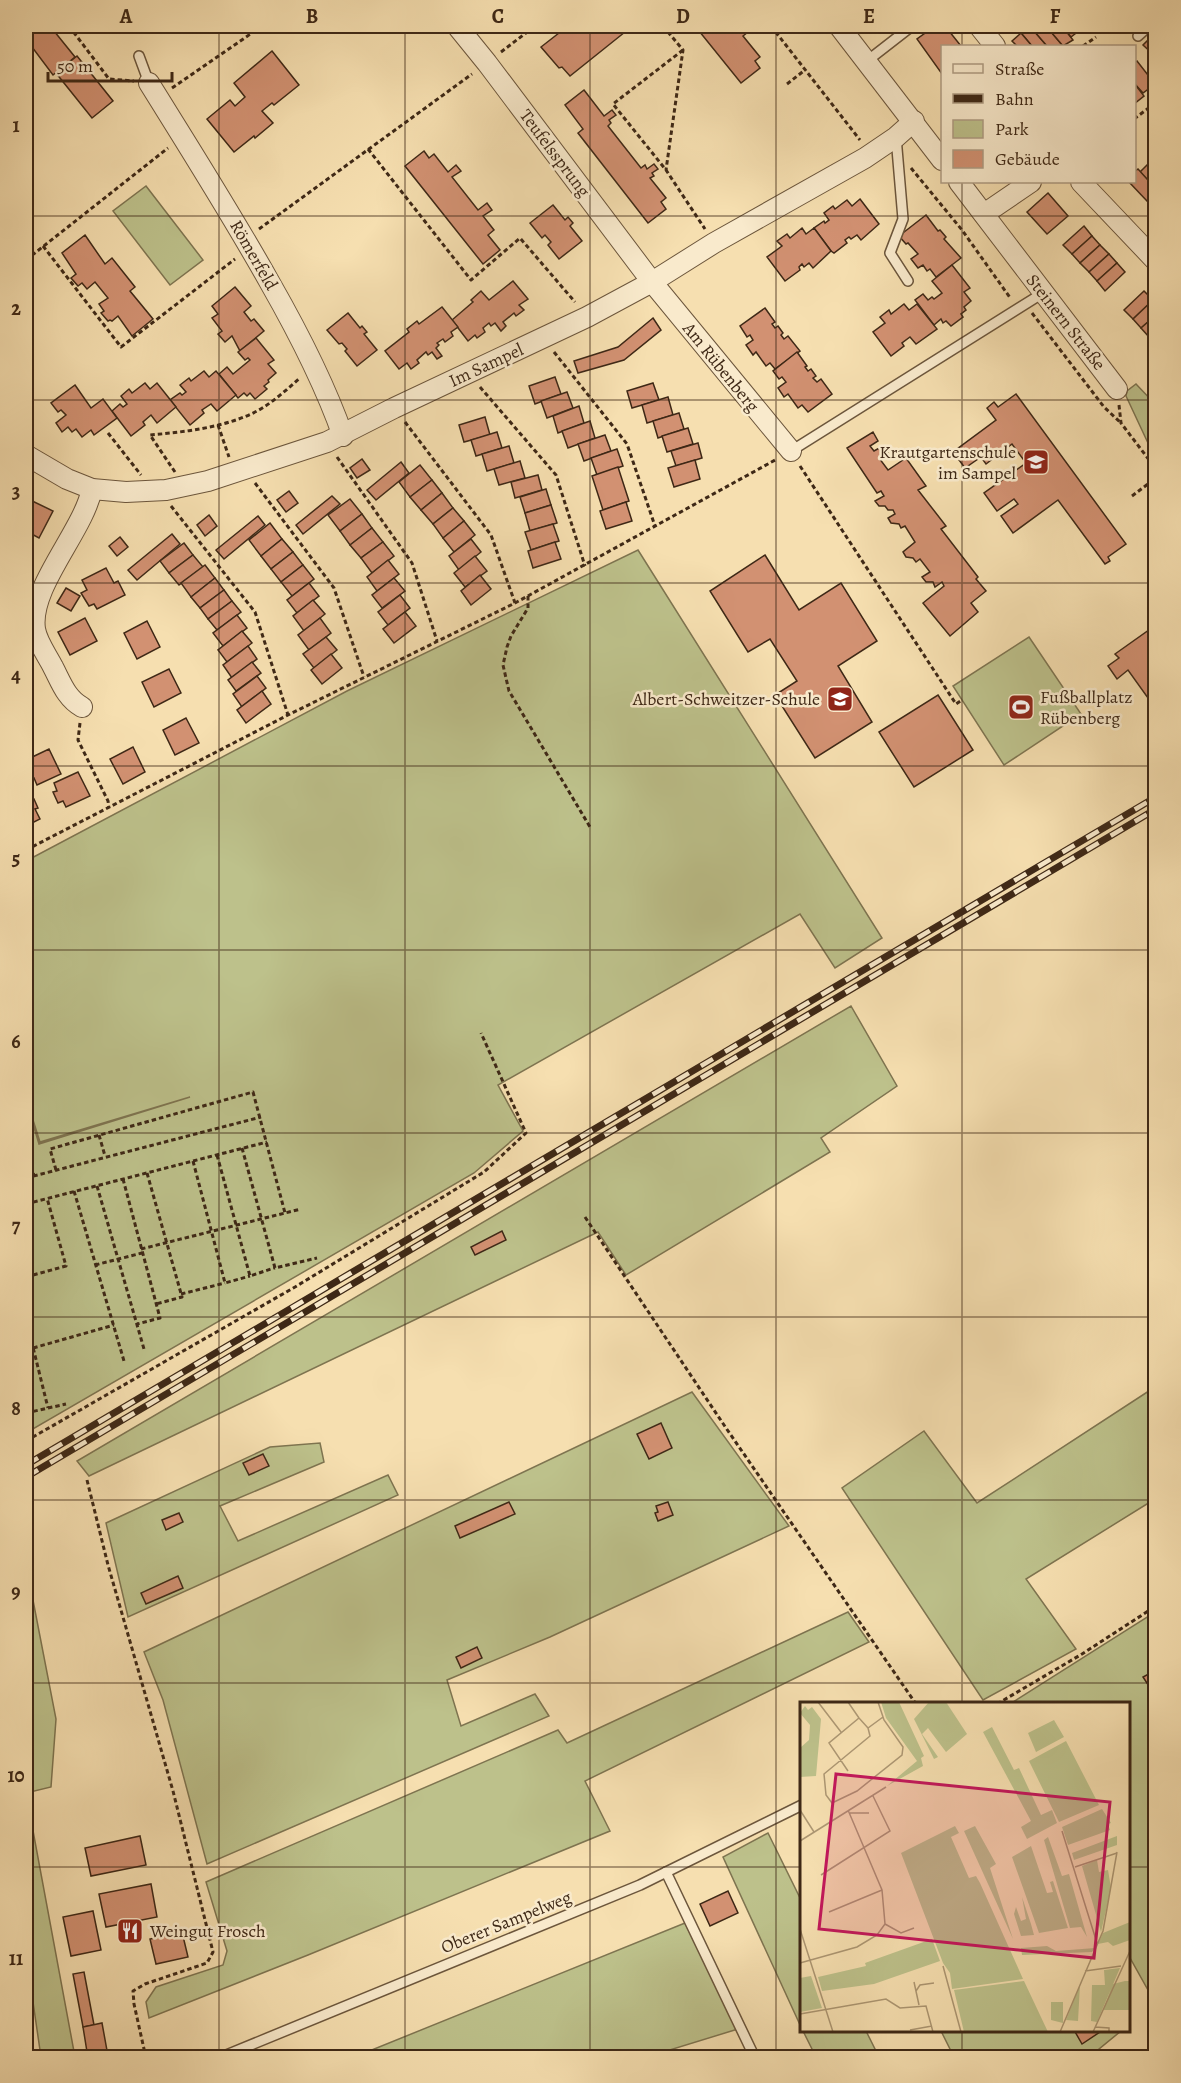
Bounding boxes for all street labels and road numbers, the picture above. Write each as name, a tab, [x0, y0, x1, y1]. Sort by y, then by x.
street label: Teufelssprung	[514, 104, 596, 202]
street label: Römerfeld	[224, 216, 284, 295]
street label: Steinern Straße	[1021, 269, 1111, 375]
street label: Am Rübenberg	[677, 316, 765, 417]
street label: Im Sampel	[445, 337, 528, 393]
street label: Oberer Sampelweg	[437, 1885, 575, 1959]

